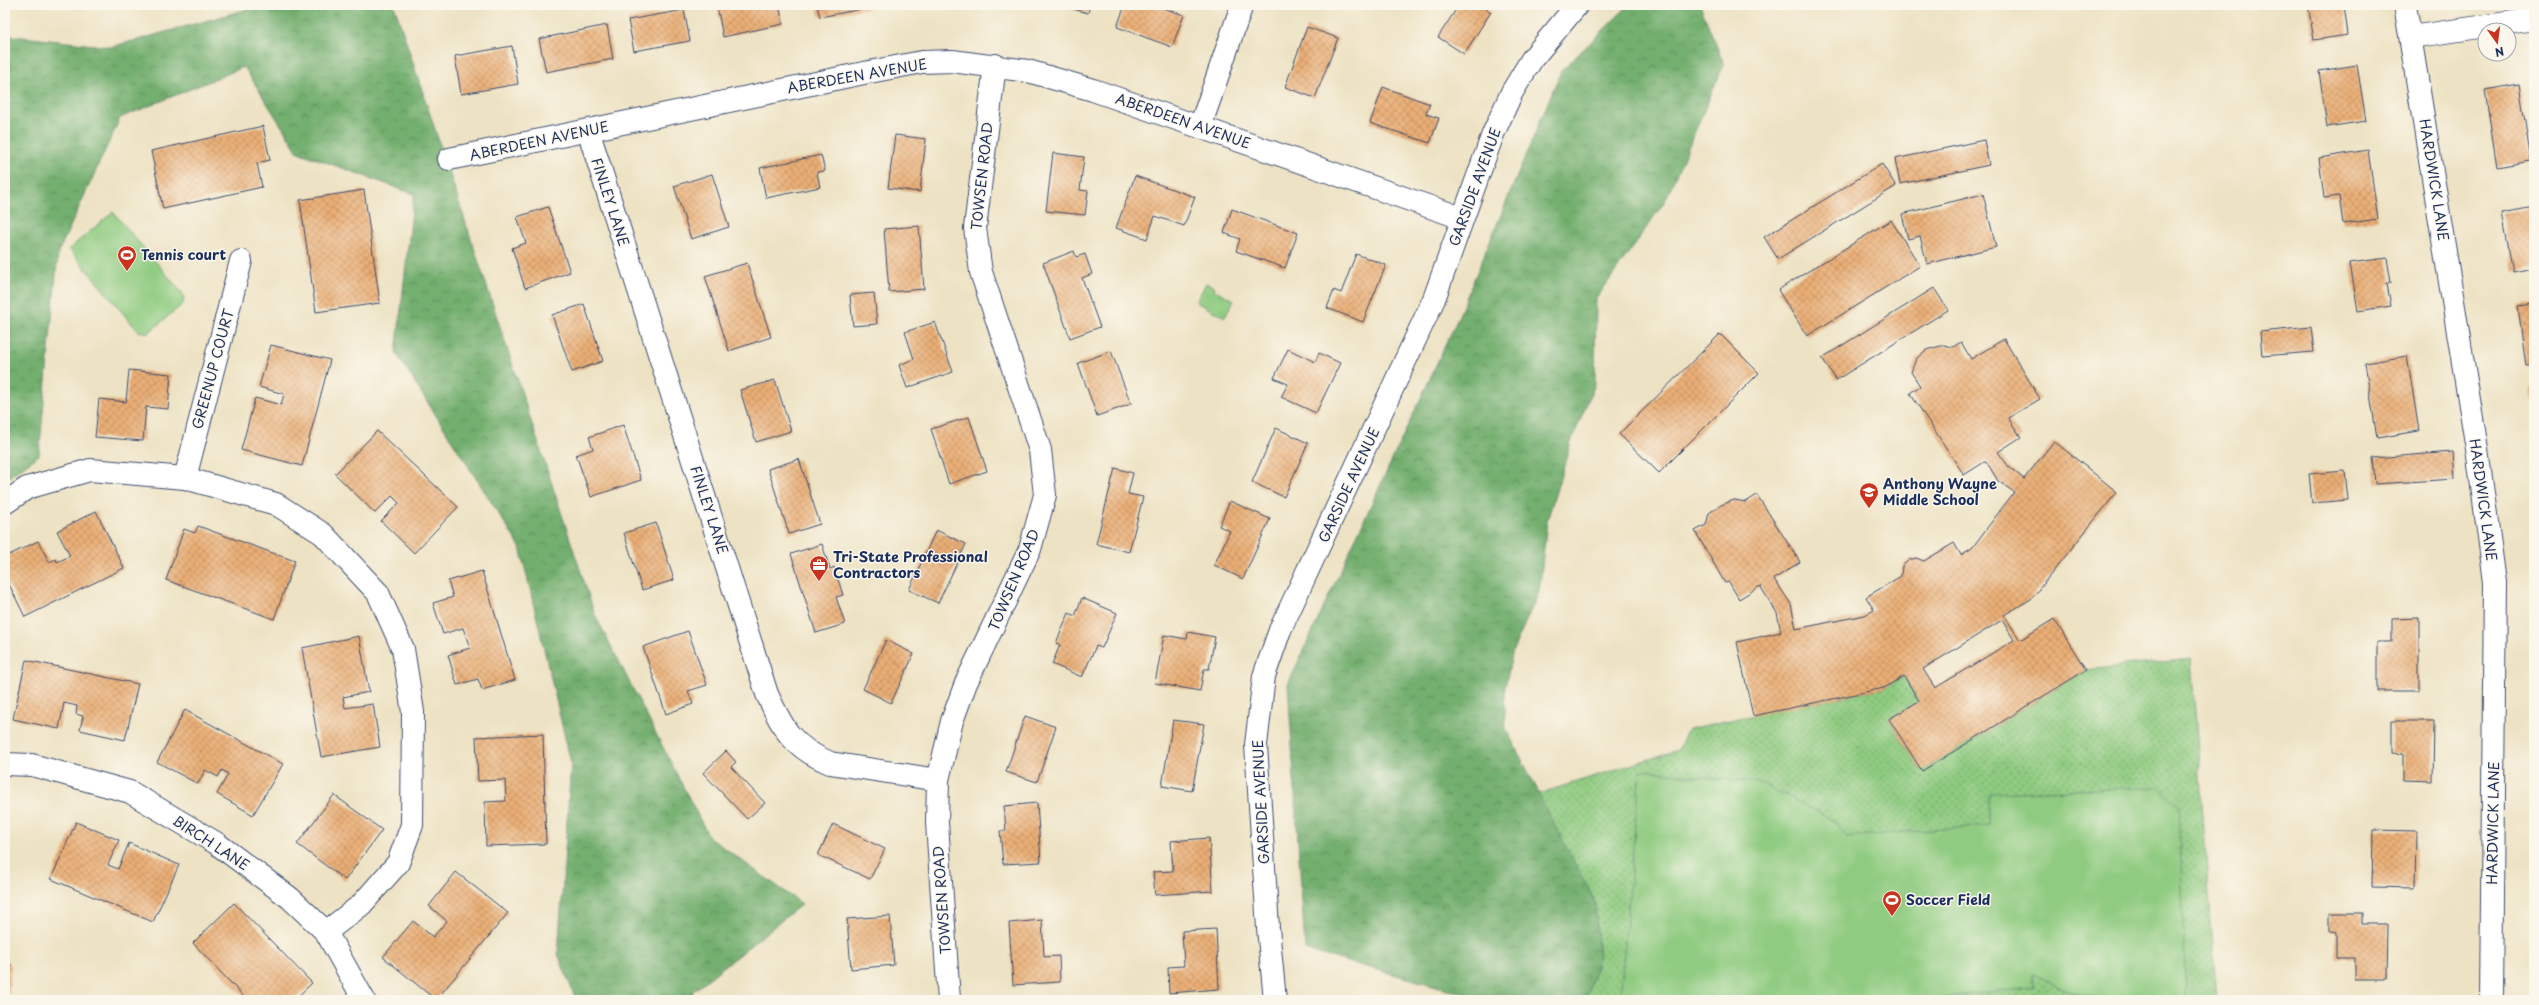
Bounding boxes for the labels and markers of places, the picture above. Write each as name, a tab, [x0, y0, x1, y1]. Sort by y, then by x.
sports icon: Tennis court	[116, 244, 138, 272]
place label: Tennis court	[141, 244, 226, 265]
place label: Anthony Wayne Middle School	[1883, 473, 1997, 510]
school or university icon: Anthony Wayne Middle School	[1858, 481, 1880, 509]
place label: Tri-State Professional Contractors	[833, 546, 988, 583]
office icon: Tri-State Professional Contractors	[808, 554, 830, 582]
sports icon: Soccer Field	[1881, 889, 1903, 917]
place label: Soccer Field	[1906, 889, 1991, 910]

